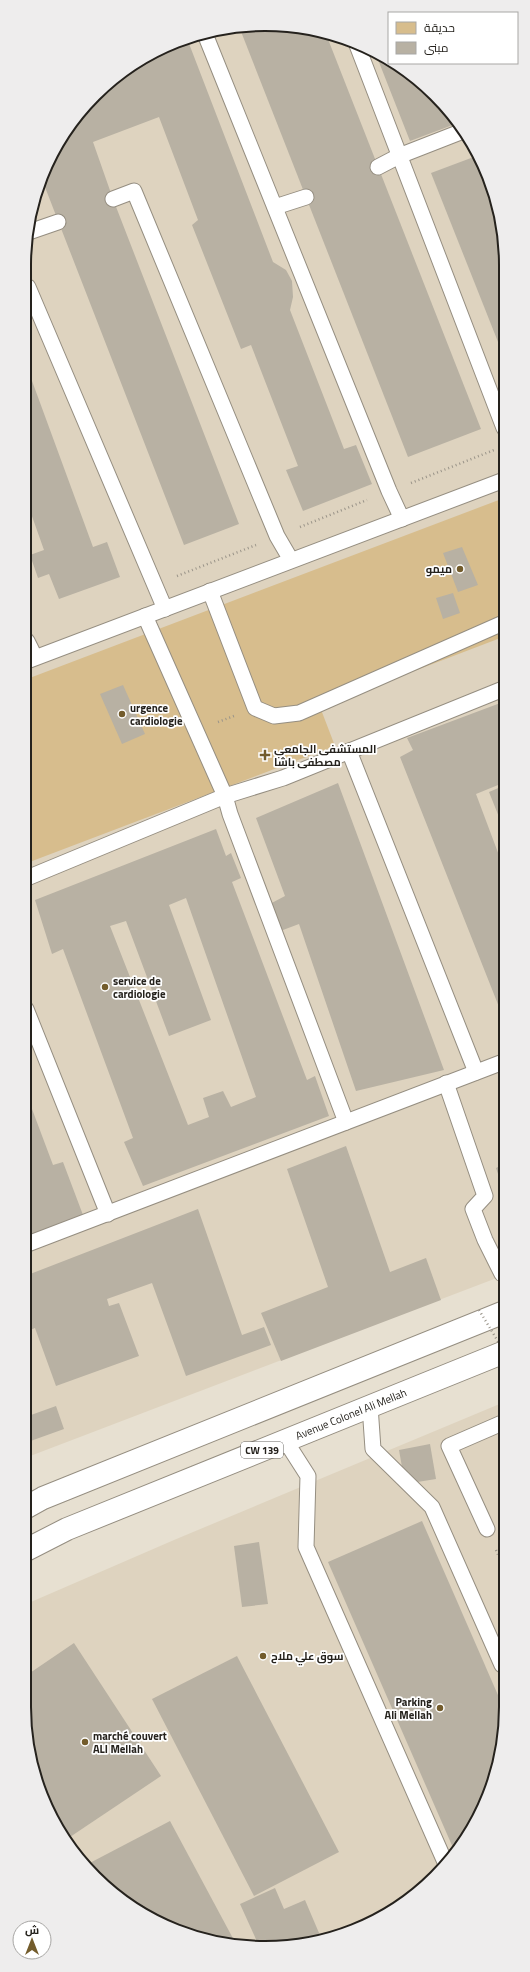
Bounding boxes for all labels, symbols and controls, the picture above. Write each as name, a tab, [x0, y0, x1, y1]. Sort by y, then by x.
legend	[388, 12, 518, 64]
text: حديقة	[424, 18, 455, 37]
text: مبنى	[424, 38, 449, 57]
place label: ميمو	[426, 561, 452, 577]
marker: ميمو	[455, 564, 465, 574]
place label: urgence cardiologie	[130, 700, 183, 729]
marker: urgence cardiologie	[117, 709, 127, 719]
place label: المستشفى الجامعي مصطفى باشا	[274, 741, 376, 770]
marker: المستشفى الجامعي مصطفى باشا	[259, 749, 271, 761]
place label: service de cardiologie	[113, 973, 166, 1002]
marker: service de cardiologie	[100, 982, 110, 992]
street label: Avenue Colonel Ali Mellah	[293, 1384, 409, 1444]
road number: CW 139	[241, 1442, 283, 1458]
place label: سوق علي ملاح	[271, 1648, 344, 1666]
marker: سوق علي ملاح	[258, 1651, 268, 1661]
place label: Parking Ali Mellah	[385, 1694, 432, 1723]
marker: Parking Ali Mellah	[435, 1703, 445, 1713]
place label: marché couvert ALI Mellah	[93, 1728, 167, 1757]
marker: marché couvert ALI Mellah	[80, 1737, 90, 1747]
north arrow	[12, 1920, 52, 1960]
text: ش	[25, 1922, 39, 1938]

